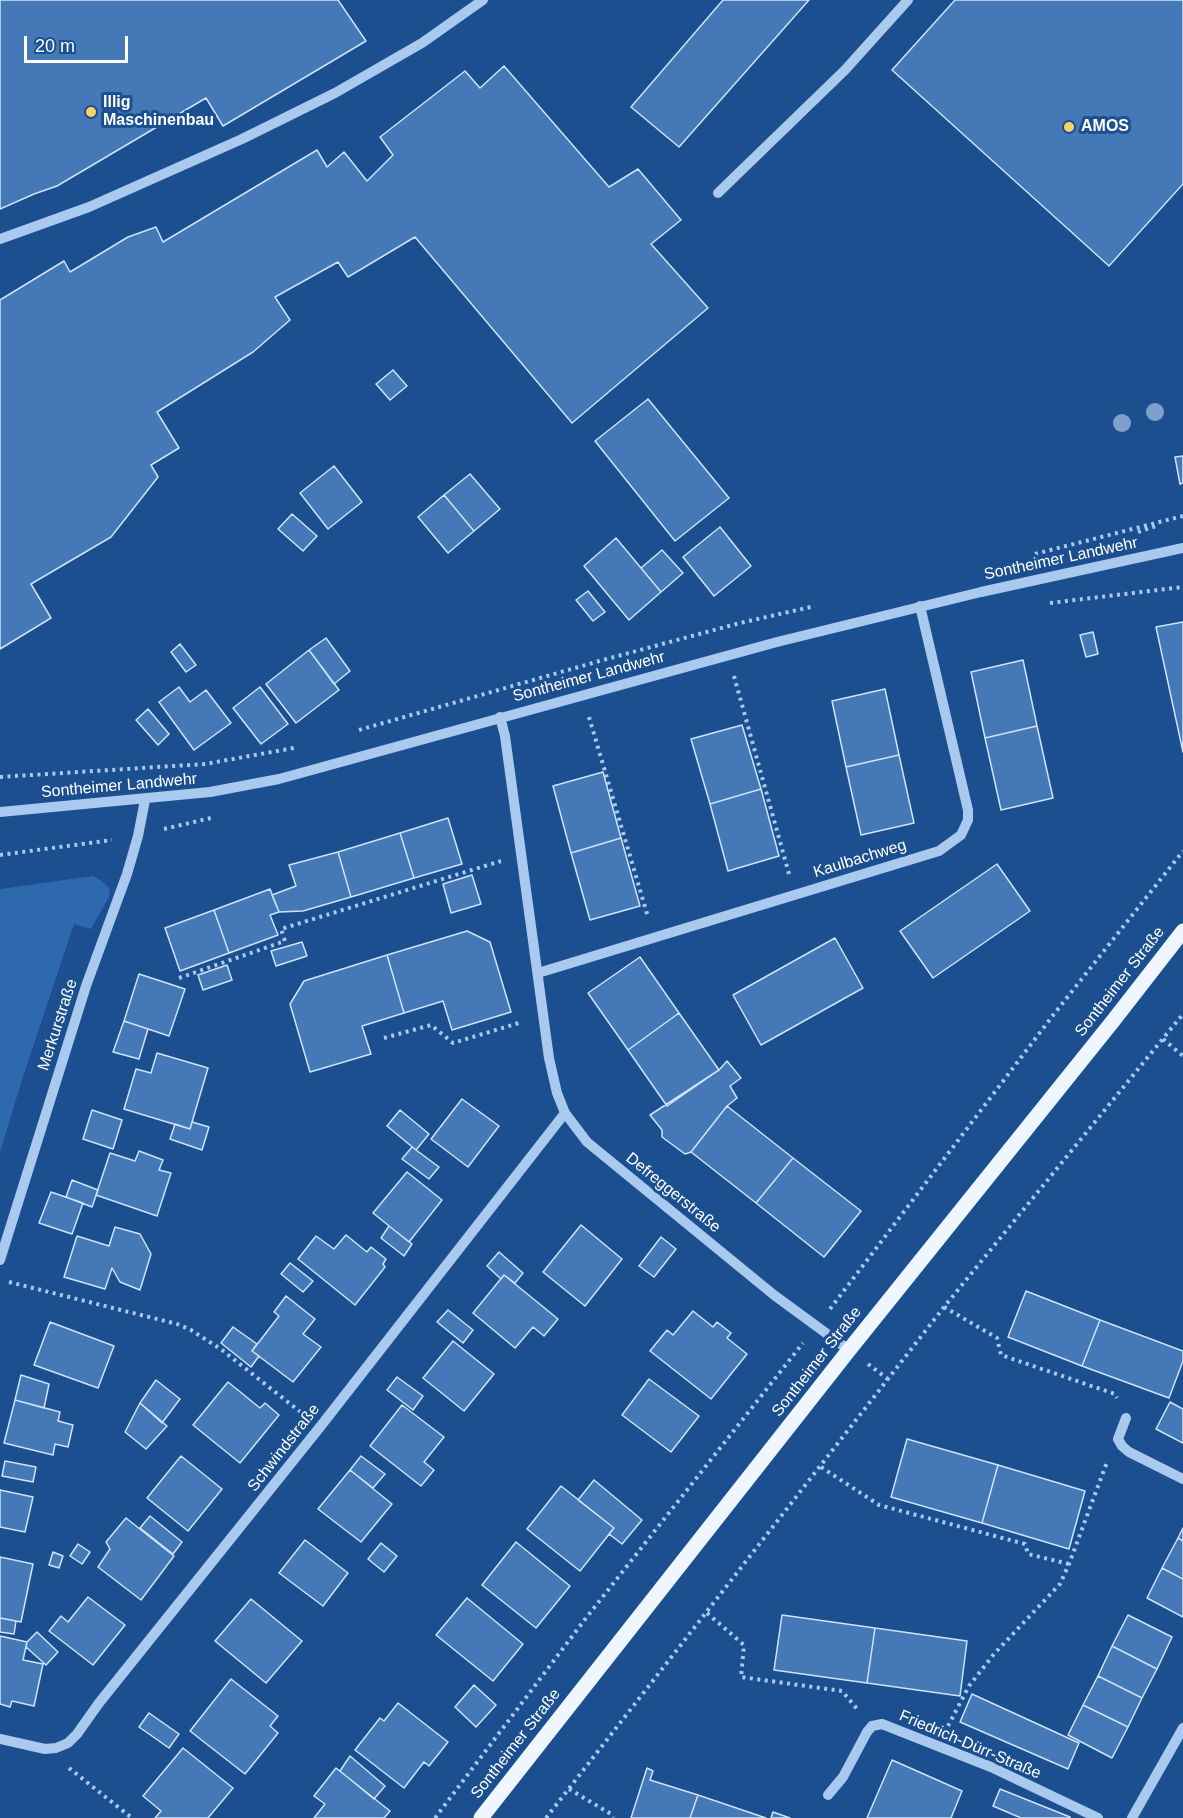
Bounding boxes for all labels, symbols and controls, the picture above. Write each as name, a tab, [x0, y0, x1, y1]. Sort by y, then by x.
scale bar	[27, 24, 130, 62]
text: 20 m	[35, 36, 75, 56]
place label: Illig Maschinenbau	[103, 93, 214, 131]
marker: Illig Maschinenbau	[84, 105, 98, 119]
place label: AMOS	[1081, 117, 1129, 137]
marker: AMOS	[1062, 120, 1076, 134]
street label: Sontheimer Landwehr	[982, 533, 1140, 585]
street label: Sontheimer Landwehr	[511, 647, 667, 707]
street label: Sontheimer Landwehr	[40, 770, 198, 802]
street label: Kaulbachweg	[811, 836, 909, 882]
street label: Sontheimer Straße	[1071, 923, 1169, 1041]
street label: Merkurstraße	[34, 977, 82, 1073]
street label: Defreggerstraße	[622, 1149, 724, 1237]
street label: Sontheimer Straße	[768, 1303, 866, 1421]
street label: Schwindstraße	[244, 1400, 324, 1496]
street label: Sontheimer Straße	[467, 1685, 565, 1803]
street label: Friedrich-Dürr-Straße	[896, 1706, 1044, 1784]

